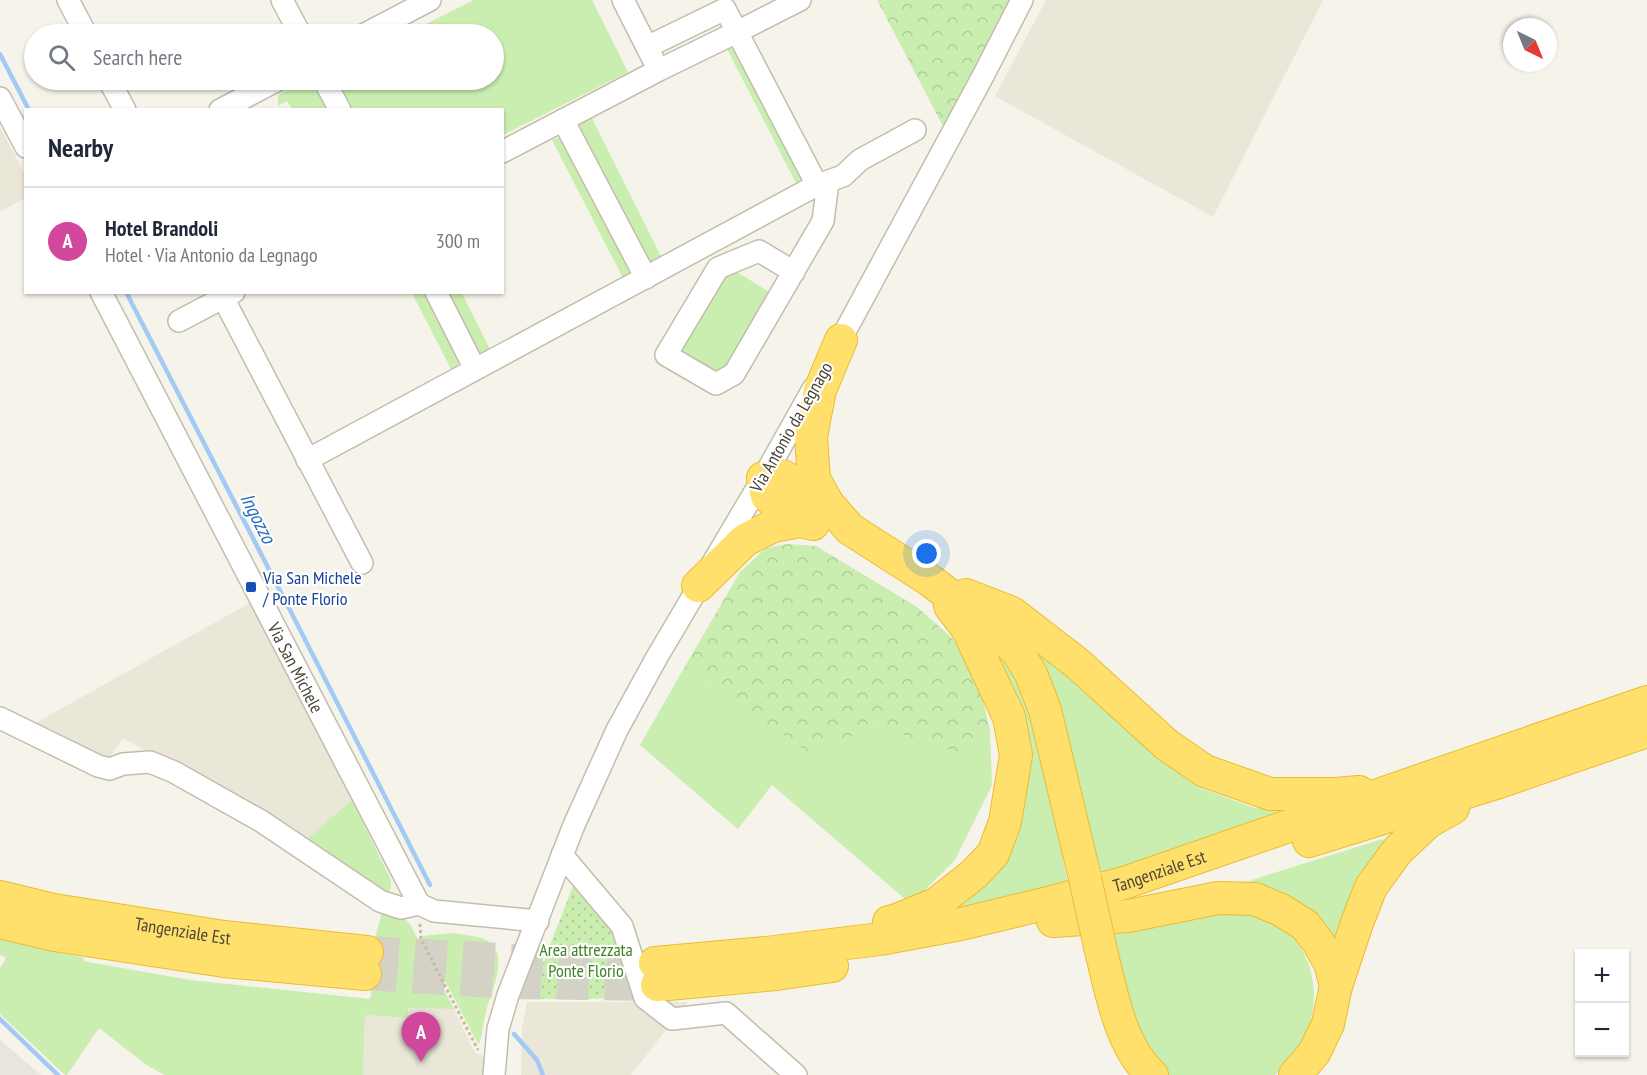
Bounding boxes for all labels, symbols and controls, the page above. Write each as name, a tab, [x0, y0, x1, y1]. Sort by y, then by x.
north arrow	[1503, 18, 1557, 72]
search box	[24, 24, 504, 90]
icon: search	[45, 41, 78, 74]
text: Search here	[93, 43, 182, 71]
text: Nearby	[48, 131, 113, 164]
text: Hotel Brandoli	[105, 214, 218, 242]
text: A	[62, 228, 73, 254]
text: 300 m	[436, 228, 480, 254]
text: Hotel · Via Antonio da Legnago	[105, 242, 318, 268]
street label: Via Antonio da Legnago	[744, 358, 838, 497]
water label: Ingozzo	[234, 488, 282, 549]
your location	[912, 539, 941, 568]
place label: Via San Michele / Ponte Florio	[262, 566, 362, 610]
marker: Via San Michele / Ponte Florio	[244, 580, 258, 594]
street label: Via San Michele	[263, 617, 329, 716]
street label: Tangenziale Est	[1110, 844, 1209, 897]
street label: Tangenziale Est	[133, 912, 232, 949]
park label: Area attrezzata Ponte Florio	[539, 938, 633, 982]
map controls	[1575, 949, 1629, 1057]
button: +	[1575, 949, 1629, 1003]
button: −	[1575, 1003, 1629, 1057]
pin: A	[402, 1012, 440, 1062]

